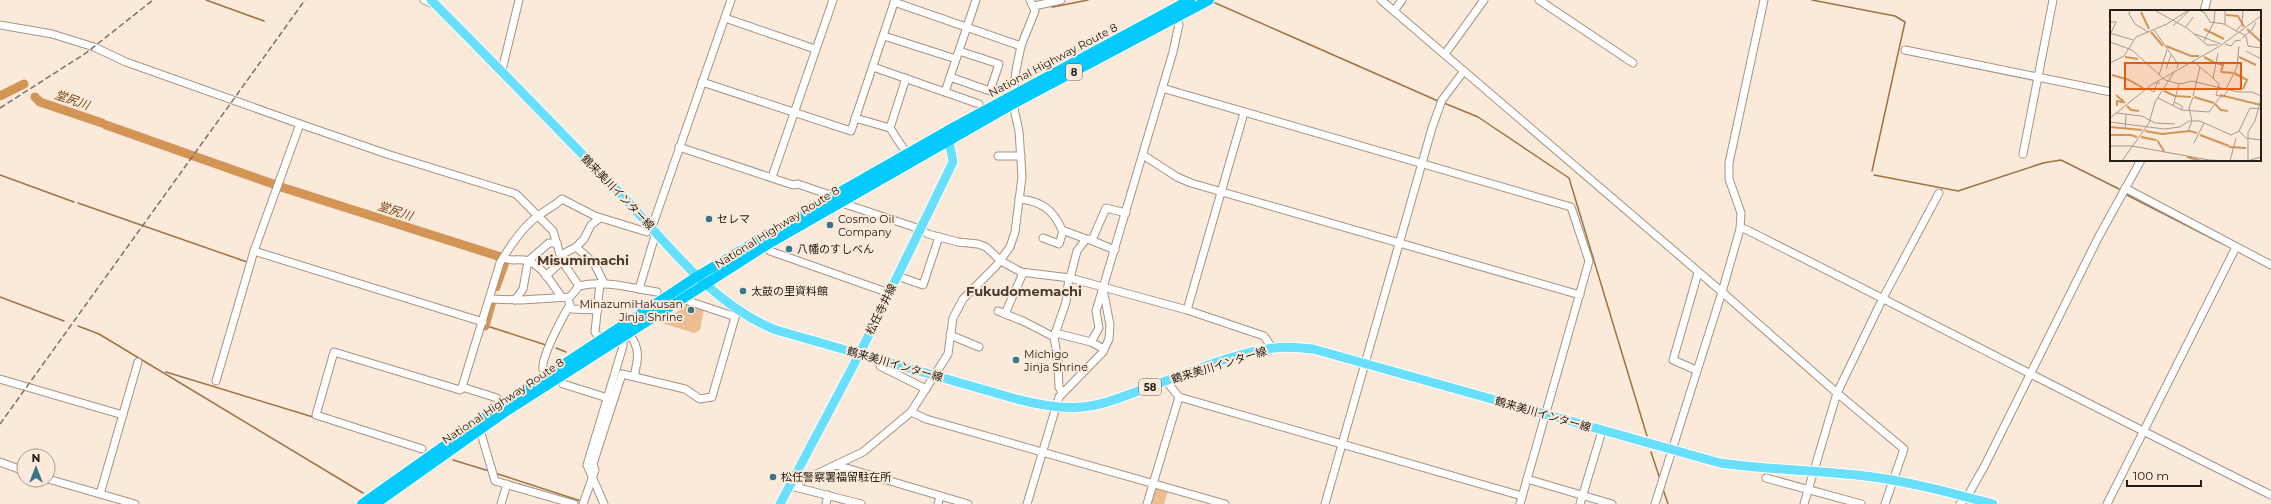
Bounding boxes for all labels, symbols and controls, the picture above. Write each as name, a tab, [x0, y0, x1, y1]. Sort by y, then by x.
inset map	[2110, 10, 2261, 161]
street label: National Highway Route 8	[986, 20, 1120, 100]
road number: 8	[1066, 64, 1082, 80]
water label: 堂尻川	[53, 87, 94, 113]
street label: 鶴来美川インター線	[579, 152, 657, 232]
street label: National Highway Route 8	[712, 183, 842, 271]
water label: 堂尻川	[376, 198, 416, 224]
place label: セレマ	[717, 212, 750, 226]
place label: Cosmo Oil Company	[838, 212, 894, 239]
marker: セレマ	[704, 214, 714, 224]
marker: Cosmo Oil Company	[825, 220, 835, 230]
place label: 八幡のすしべん	[797, 242, 874, 256]
marker: 八幡のすしべん	[784, 244, 794, 254]
district label: Misumimachi	[537, 252, 629, 268]
street label: 松任寺井線	[863, 281, 899, 337]
district label: Fukudomemachi	[966, 283, 1082, 299]
place label: 太鼓の里資料館	[751, 284, 828, 298]
marker: 太鼓の里資料館	[738, 286, 748, 296]
place label: MinazumiHakusan Jinja Shrine	[579, 297, 683, 324]
marker: MinazumiHakusan Jinja Shrine	[686, 305, 696, 315]
street label: 鶴来美川インター線	[845, 344, 945, 384]
street label: 鶴来美川インター線	[1170, 344, 1268, 386]
place label: Michigo Jinja Shrine	[1023, 347, 1088, 374]
street label: National Highway Route 8	[439, 355, 567, 447]
marker: Michigo Jinja Shrine	[1011, 355, 1021, 365]
road number: 58	[1139, 379, 1161, 395]
street label: 鶴来美川インター線	[1493, 394, 1593, 434]
north arrow	[16, 448, 56, 488]
text: N	[32, 451, 40, 465]
scale bar	[2127, 462, 2201, 488]
text: 100 m	[2133, 468, 2169, 483]
place label: 松任警察署福留駐在所	[781, 470, 892, 484]
marker: 松任警察署福留駐在所	[768, 472, 778, 482]

